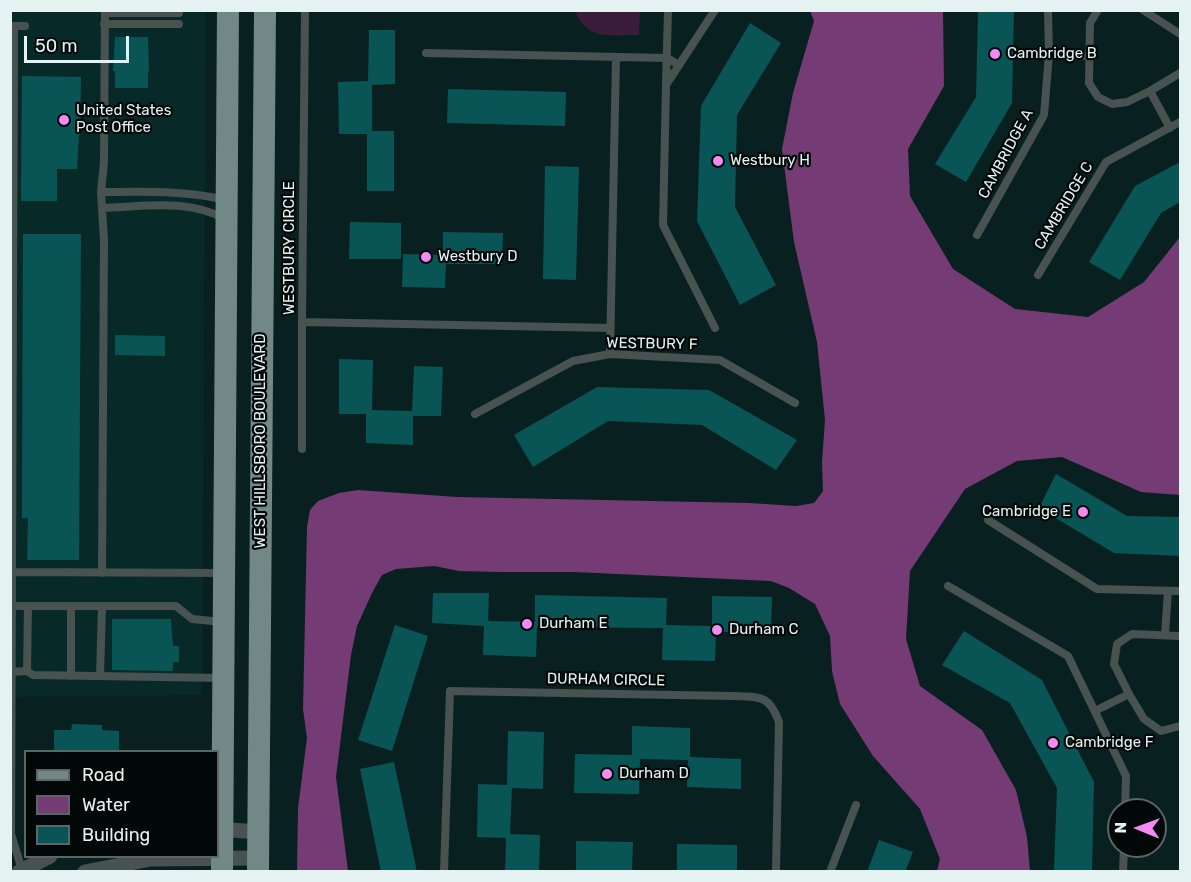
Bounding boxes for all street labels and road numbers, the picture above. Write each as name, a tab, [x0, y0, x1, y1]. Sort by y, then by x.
street label: CAMBRIDGE A	[975, 106, 1037, 202]
street label: CAMBRIDGE C	[1031, 159, 1097, 253]
street label: WESTBURY CIRCLE	[281, 181, 299, 315]
street label: WEST HILLSBORO BOULEVARD	[252, 334, 270, 548]
street label: WESTBURY F	[606, 334, 698, 354]
street label: DURHAM CIRCLE	[547, 670, 665, 690]

